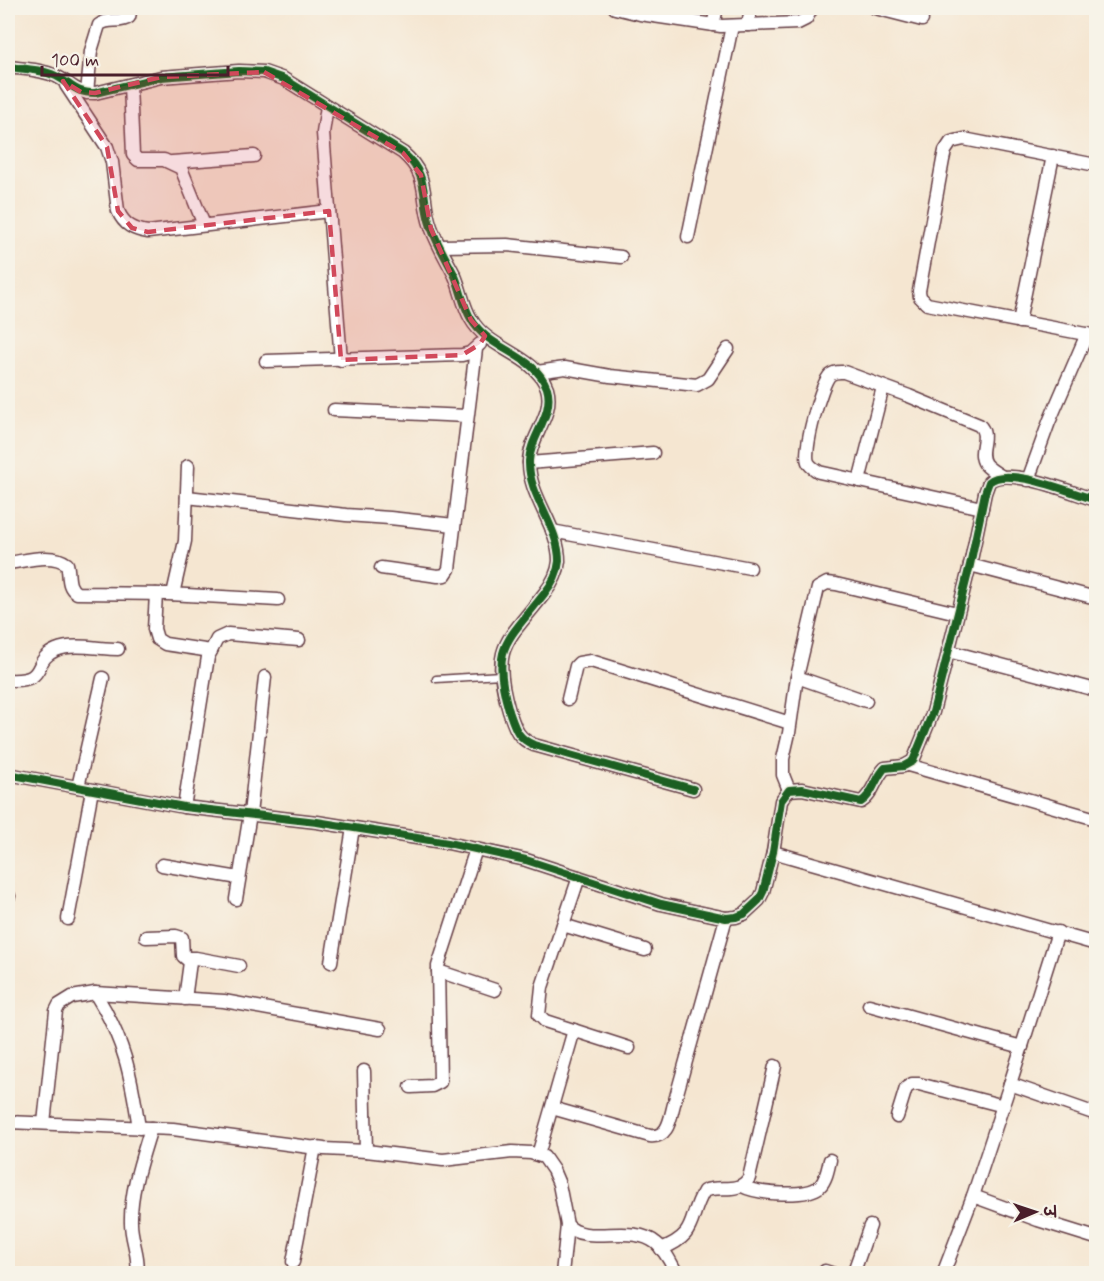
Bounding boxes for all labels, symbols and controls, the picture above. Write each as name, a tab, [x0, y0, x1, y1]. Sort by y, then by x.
scale bar	[42, 39, 228, 77]
text: 100 m	[51, 49, 99, 73]
north arrow	[1005, 1182, 1065, 1242]
text: उ	[1038, 1204, 1059, 1219]

